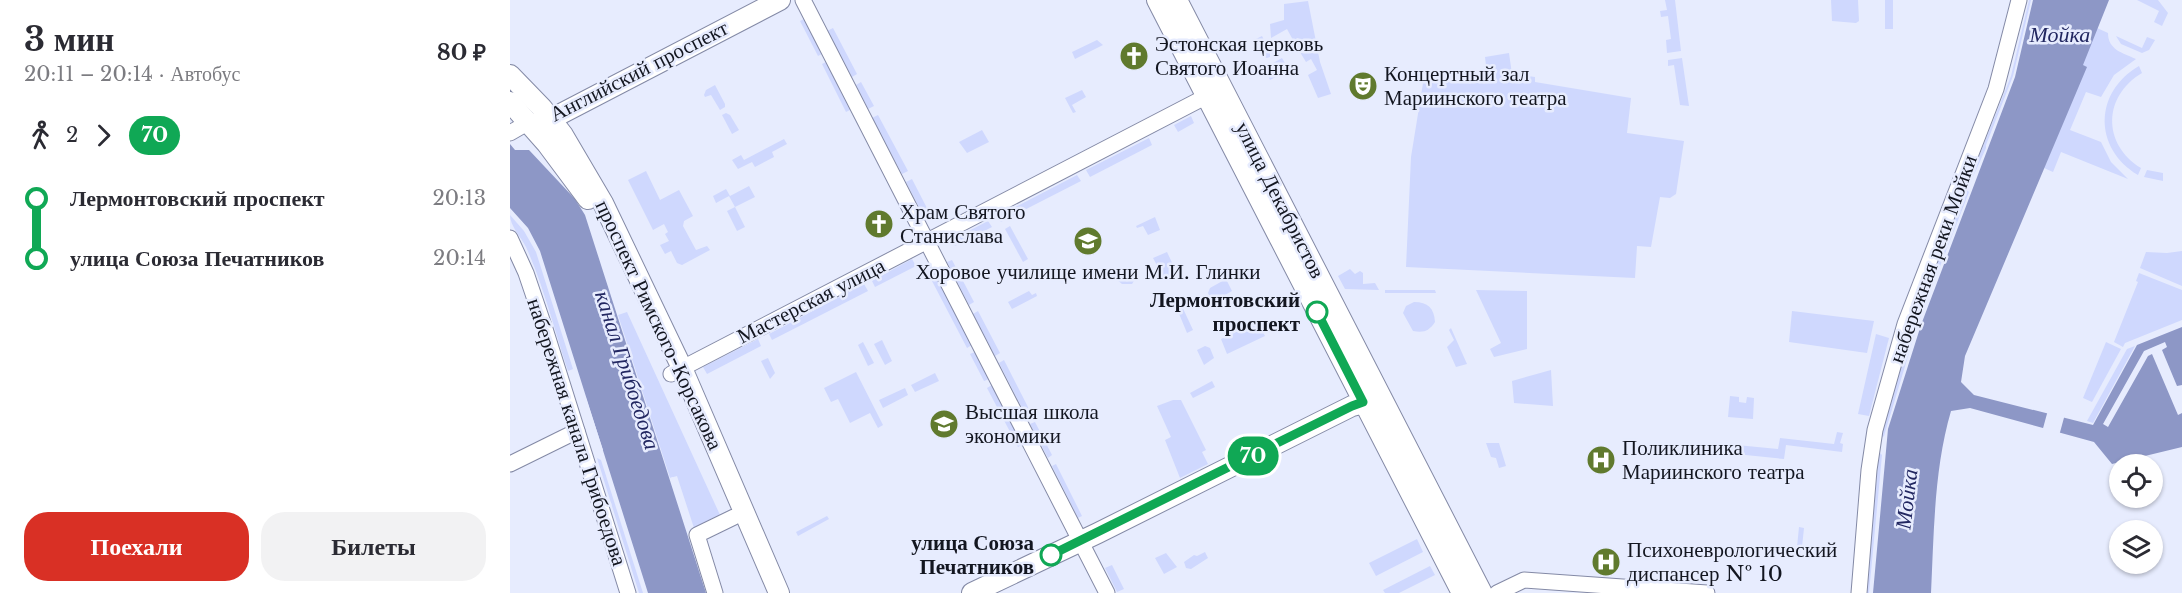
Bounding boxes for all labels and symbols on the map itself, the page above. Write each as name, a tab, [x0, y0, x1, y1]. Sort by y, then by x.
street label: Английский проспект	[545, 15, 733, 127]
water label: Мойка	[2029, 21, 2090, 48]
place label: Эстонская церковь Святого Иоанна	[1155, 31, 1323, 81]
church icon: Эстонская церковь Святого Иоанна	[1118, 40, 1150, 72]
place label: Концертный зал Мариинского театра	[1384, 61, 1567, 111]
theatre icon: Концертный зал Мариинского театра	[1347, 70, 1379, 102]
street label: улица Декабристов	[1229, 117, 1331, 283]
street label: набережная реки Мойки	[1883, 151, 1983, 367]
street label: проспект Римского-Корсакова	[590, 196, 729, 455]
place label: Храм Святого Станислава	[900, 199, 1026, 249]
church icon: Храм Святого Станислава	[863, 208, 895, 240]
school or university icon: Хоровое училище имени М.И. Глинки	[1072, 225, 1104, 257]
street label: Мастерская улица	[733, 252, 890, 349]
place label: Хоровое училище имени М.И. Глинки	[915, 259, 1261, 285]
water label: канал Грибоедова	[589, 287, 666, 453]
place label: Лермонтовский проспект	[1150, 287, 1301, 337]
street label: набережная канала Грибоедова	[521, 295, 633, 570]
marker: Лермонтовский проспект	[1306, 301, 1328, 323]
place label: Высшая школа экономики	[965, 399, 1100, 449]
school or university icon: Высшая школа экономики	[928, 408, 960, 440]
place label: Поликлиника Мариинского театра	[1622, 435, 1805, 485]
line badge: 70	[1226, 436, 1280, 476]
hospital icon: Поликлиника Мариинского театра	[1585, 444, 1617, 476]
water label: Мойка	[1889, 467, 1924, 532]
place label: улица Союза Печатников	[911, 530, 1034, 580]
place label: Психоневрологический диспансер № 10	[1627, 537, 1837, 587]
marker: улица Союза Печатников	[1040, 544, 1062, 566]
hospital icon: Психоневрологический диспансер № 10	[1590, 546, 1622, 578]

